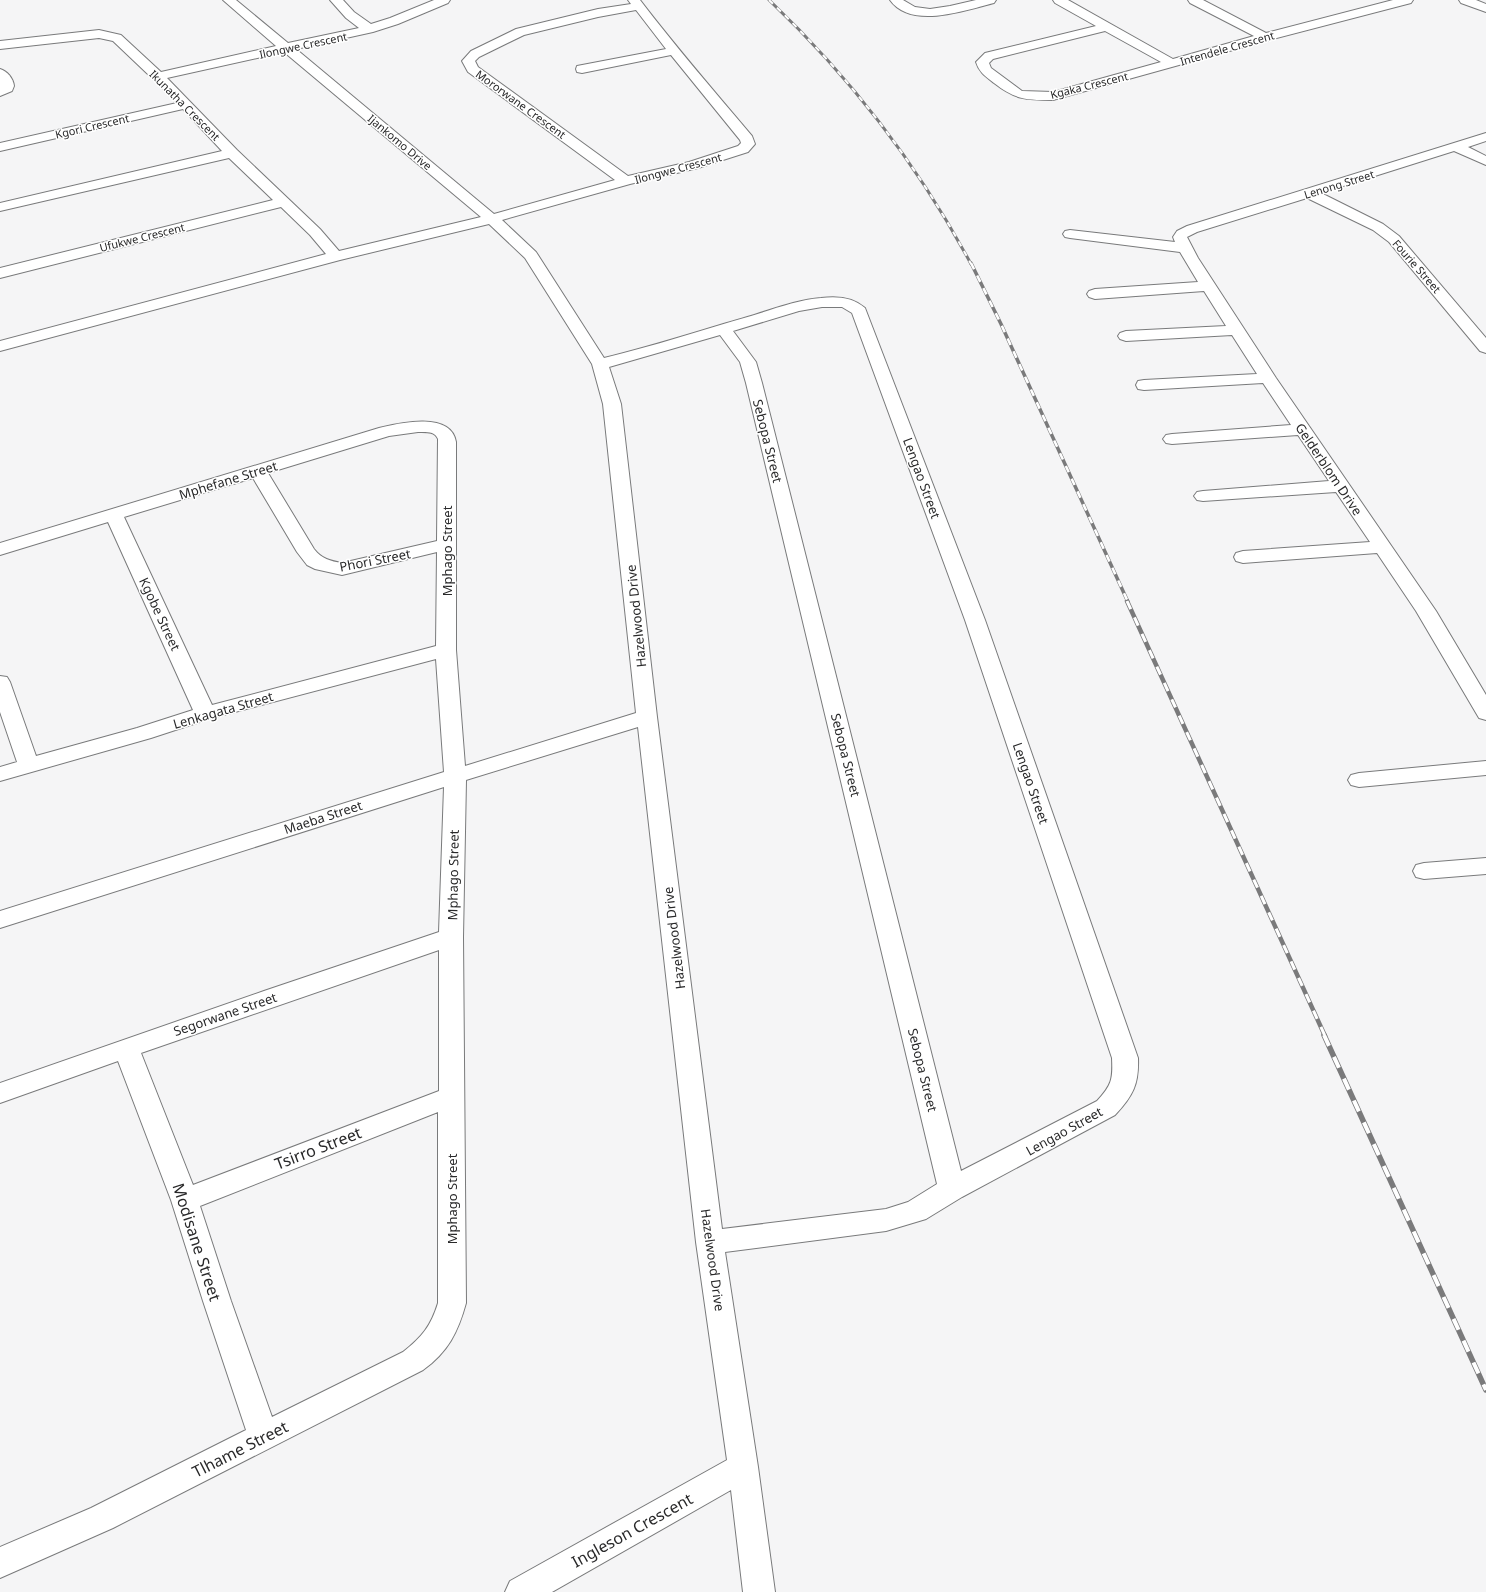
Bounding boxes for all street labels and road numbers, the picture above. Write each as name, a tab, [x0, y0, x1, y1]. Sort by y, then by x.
street label: Intendele Crescent	[1178, 27, 1276, 69]
street label: Ilongwe Crescent	[258, 28, 348, 62]
street label: Ikunatha Crescent	[146, 66, 224, 144]
street label: Mororwane Crescent	[473, 66, 569, 142]
street label: Kgaka Crescent	[1049, 68, 1129, 102]
street label: Kgori Crescent	[54, 110, 130, 142]
street label: Ijankomo Drive	[365, 111, 435, 173]
street label: Ilongwe Crescent	[633, 149, 723, 187]
street label: Lenong Street	[1302, 166, 1376, 202]
street label: Ufukwe Crescent	[98, 219, 186, 255]
street label: Fourie Street	[1390, 236, 1444, 296]
street label: Sebopa Street	[749, 397, 787, 485]
street label: Gelderblom Drive	[1291, 419, 1367, 519]
street label: Lengao Street	[899, 435, 945, 521]
street label: Mphefane Street	[177, 456, 280, 504]
street label: Mphago Street	[438, 505, 456, 596]
street label: Phori Street	[338, 544, 412, 576]
street label: Hazelwood Drive	[622, 564, 650, 668]
street label: Kgobe Street	[135, 574, 185, 654]
street label: Lenkagata Street	[171, 687, 275, 733]
street label: Sebopa Street	[827, 711, 865, 799]
street label: Lengao Street	[1009, 740, 1053, 826]
street label: Maeba Street	[282, 796, 365, 838]
street label: Mphago Street	[443, 829, 463, 920]
street label: Hazelwood Drive	[659, 886, 689, 990]
street label: Segorwane Street	[171, 988, 279, 1040]
street label: Sebopa Street	[904, 1026, 942, 1114]
street label: Lengao Street	[1022, 1102, 1106, 1159]
street label: Tsirro Street	[272, 1121, 365, 1175]
street label: Mphago Street	[443, 1153, 461, 1244]
street label: Modisane Street	[168, 1180, 226, 1304]
street label: Hazelwood Drive	[697, 1208, 729, 1312]
street label: Tlhame Street	[188, 1415, 292, 1483]
street label: Ingleson Crescent	[568, 1488, 697, 1572]

